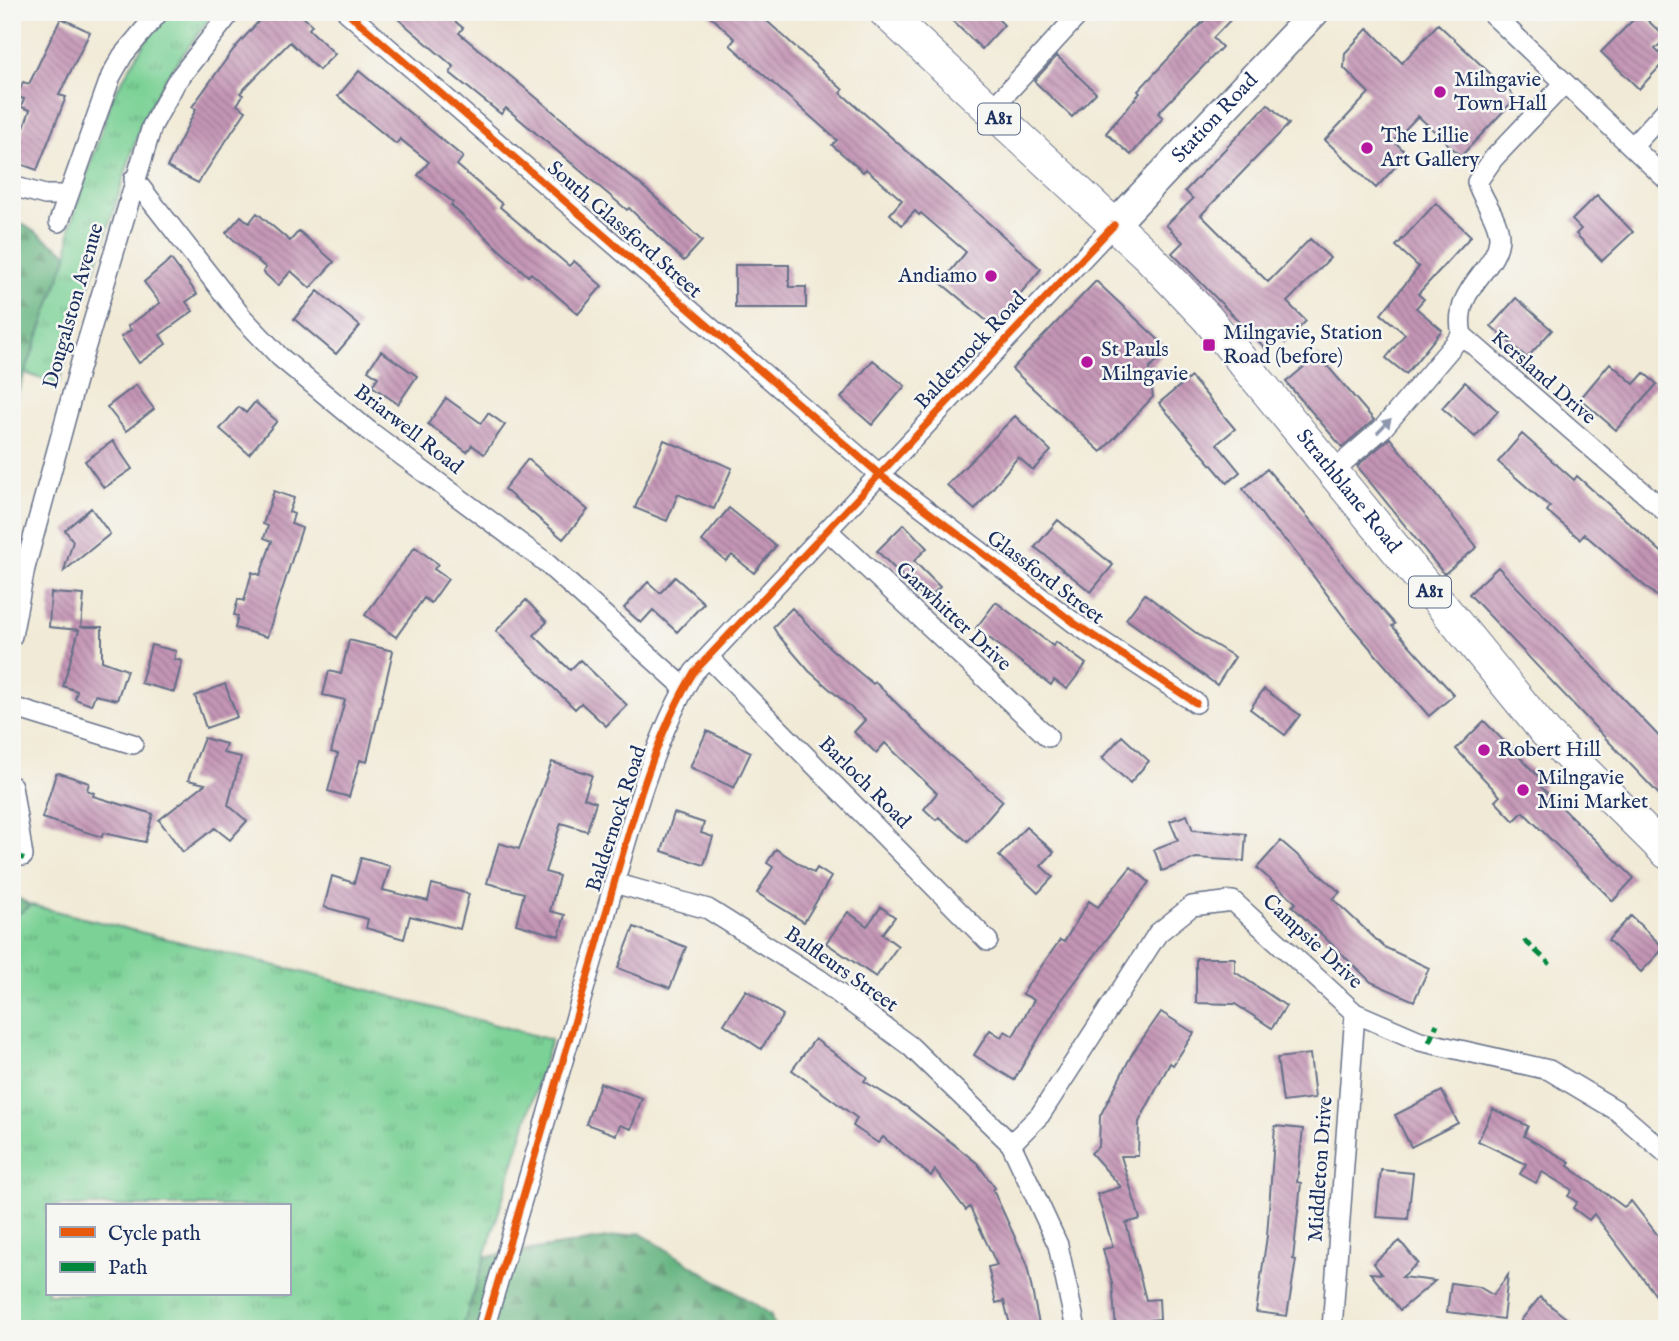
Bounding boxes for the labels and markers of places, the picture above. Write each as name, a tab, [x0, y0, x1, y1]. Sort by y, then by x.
place label: Milngavie Town Hall	[1454, 67, 1547, 118]
marker: Milngavie Town Hall	[1432, 84, 1448, 100]
place label: The Lillie Art Gallery	[1380, 123, 1480, 174]
marker: The Lillie Art Gallery	[1359, 140, 1375, 156]
place label: Andiamo	[897, 263, 977, 290]
marker: Andiamo	[983, 268, 999, 284]
place label: Milngavie, Station Road (before)	[1223, 320, 1382, 371]
place label: St Pauls Milngavie	[1101, 337, 1188, 388]
marker: Milngavie, Station Road (before)	[1201, 337, 1217, 353]
marker: St Pauls Milngavie	[1079, 354, 1095, 370]
place label: Robert Hill	[1498, 737, 1601, 764]
marker: Robert Hill	[1476, 742, 1492, 758]
place label: Milngavie Mini Market	[1537, 765, 1648, 816]
marker: Milngavie Mini Market	[1515, 782, 1531, 798]

